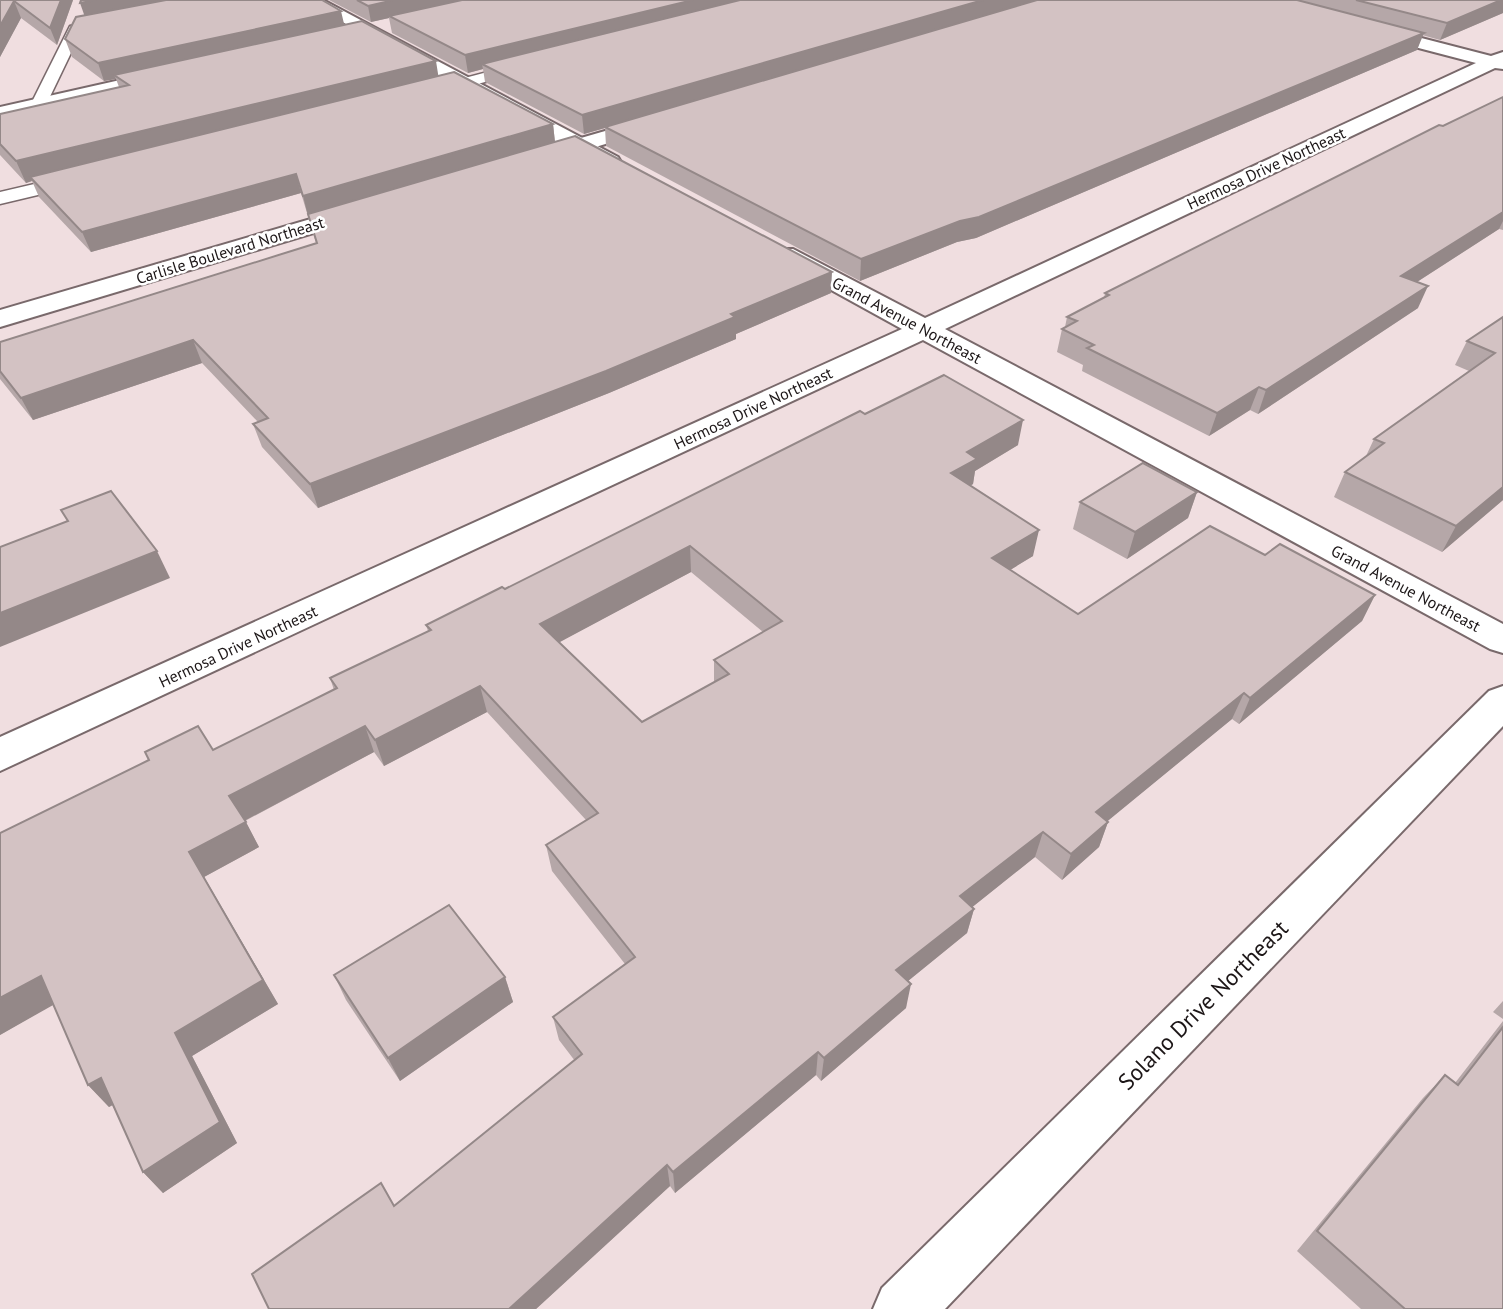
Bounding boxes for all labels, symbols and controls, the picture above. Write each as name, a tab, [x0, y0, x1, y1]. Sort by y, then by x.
street label: Hermosa Drive Northeast	[1184, 122, 1349, 214]
street label: Carlisle Boulevard Northeast	[134, 212, 327, 288]
street label: Grand Avenue Northeast	[829, 272, 986, 368]
street label: Hermosa Drive Northeast	[671, 362, 836, 454]
street label: Grand Avenue Northeast	[1328, 540, 1485, 636]
street label: Hermosa Drive Northeast	[156, 600, 321, 692]
street label: Solano Drive Northeast	[1112, 913, 1294, 1096]

